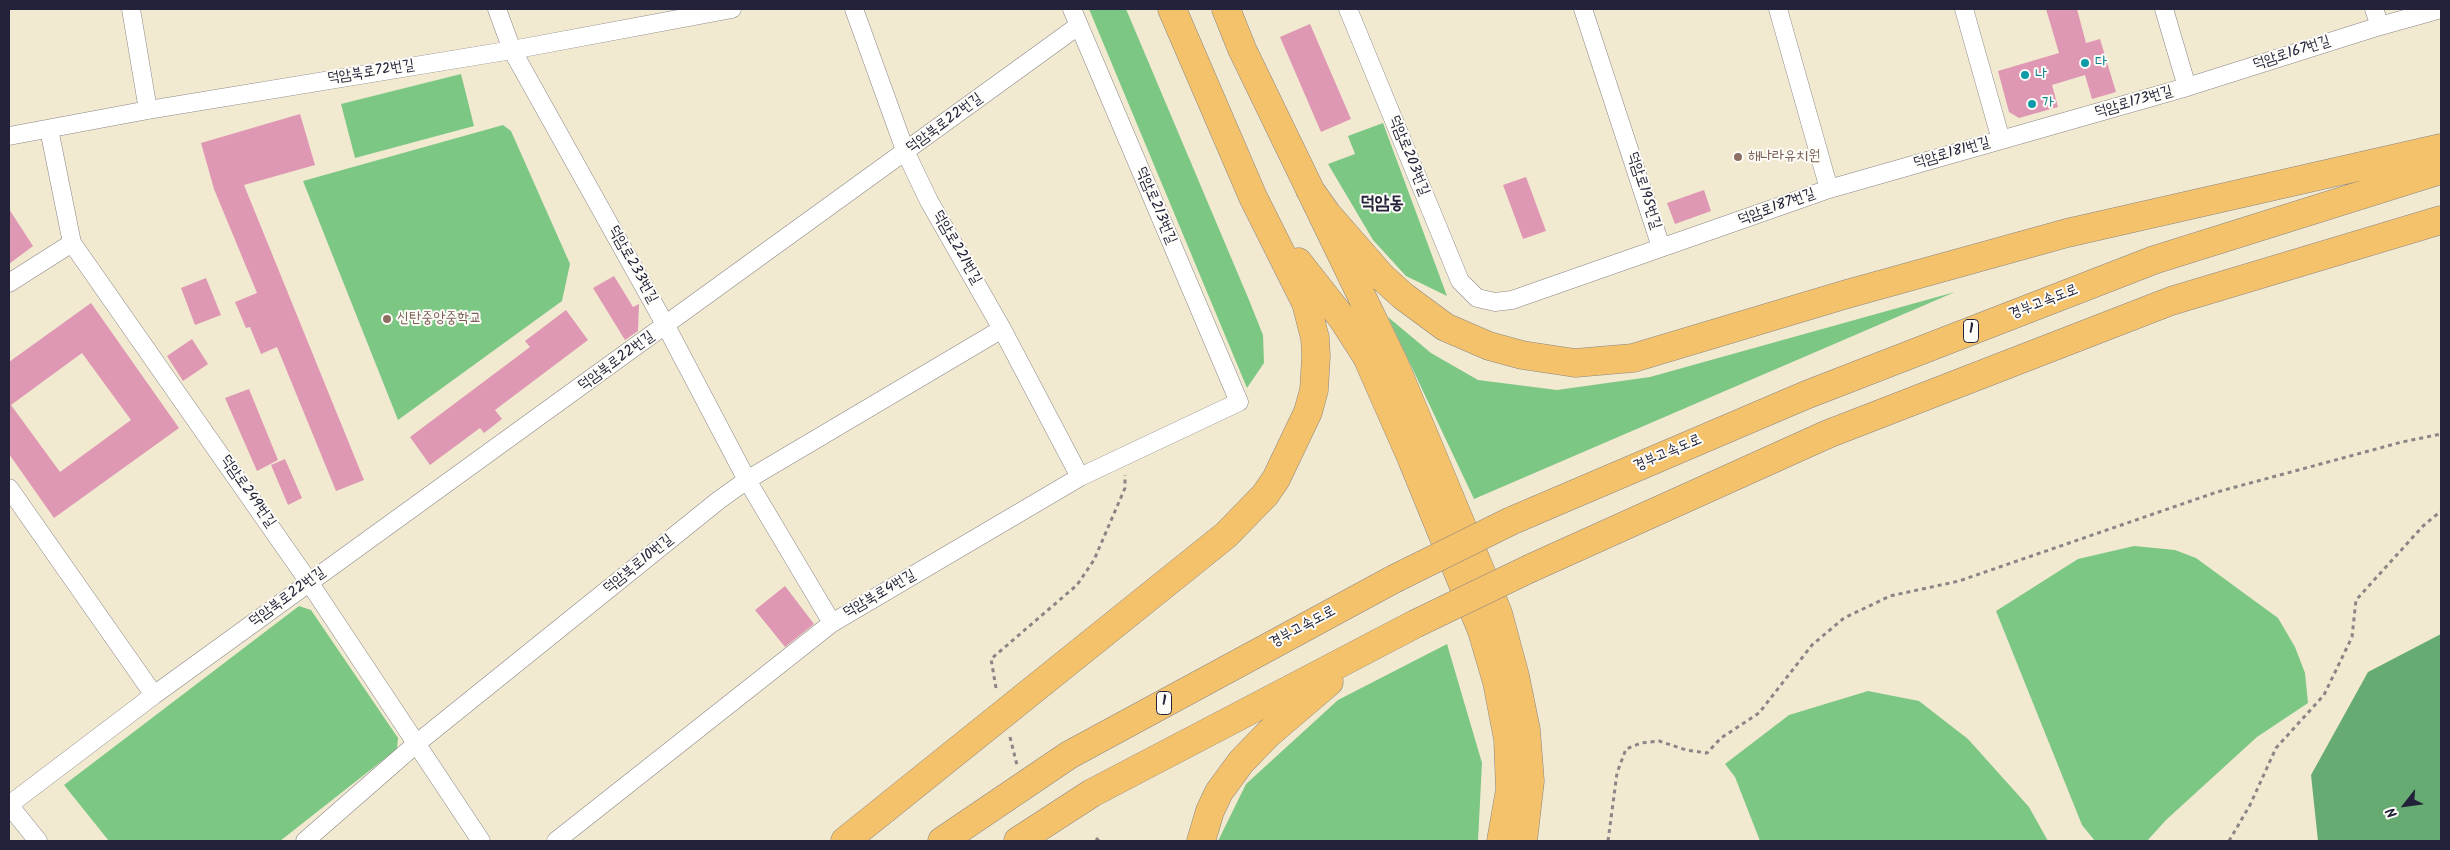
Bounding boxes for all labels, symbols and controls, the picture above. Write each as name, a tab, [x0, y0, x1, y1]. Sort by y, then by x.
street label: 덕암로167번길	[2251, 33, 2333, 75]
place label: 다	[2095, 54, 2107, 72]
street label: 덕암북로72번길	[326, 57, 416, 89]
marker: 다	[2079, 57, 2091, 69]
place label: 나	[2035, 66, 2047, 84]
marker: 나	[2019, 69, 2031, 81]
street label: 덕암로173번길	[2093, 83, 2175, 123]
street label: 덕암북로22번길	[903, 90, 987, 158]
place label: 가	[2042, 95, 2054, 113]
marker: 가	[2026, 98, 2038, 110]
street label: 덕암로203번길	[1384, 113, 1432, 199]
street label: 덕암로181번길	[1912, 134, 1992, 174]
place label: 해나라유치원	[1748, 148, 1820, 166]
street label: 덕암로195번길	[1622, 150, 1664, 232]
marker: 해나라유치원	[1732, 151, 1744, 163]
street label: 덕암로213번길	[1131, 165, 1179, 247]
street label: 덕암로187번길	[1736, 186, 1818, 230]
district label: 덕암동	[1360, 194, 1404, 216]
street label: 덕암로221번길	[928, 208, 984, 288]
street label: 덕암로233번길	[603, 223, 661, 307]
street label: 경부고속도로	[2007, 282, 2081, 324]
place label: 신탄중앙중학교	[397, 310, 481, 328]
marker: 신탄중앙중학교	[381, 313, 393, 325]
road number: 1	[1964, 320, 1978, 342]
street label: 덕암북로22번길	[575, 328, 659, 396]
street label: 경부고속도로	[1631, 432, 1705, 476]
street label: 덕암로249번길	[215, 452, 279, 532]
street label: 덕암북로10번길	[600, 531, 678, 599]
street label: 덕암북로22번길	[246, 564, 330, 632]
street label: 덕암북로4번길	[841, 567, 919, 623]
street label: 경부고속도로	[1267, 603, 1339, 653]
road number: 1	[1156, 691, 1172, 714]
north arrow	[2380, 780, 2430, 830]
text: N	[2380, 803, 2404, 822]

